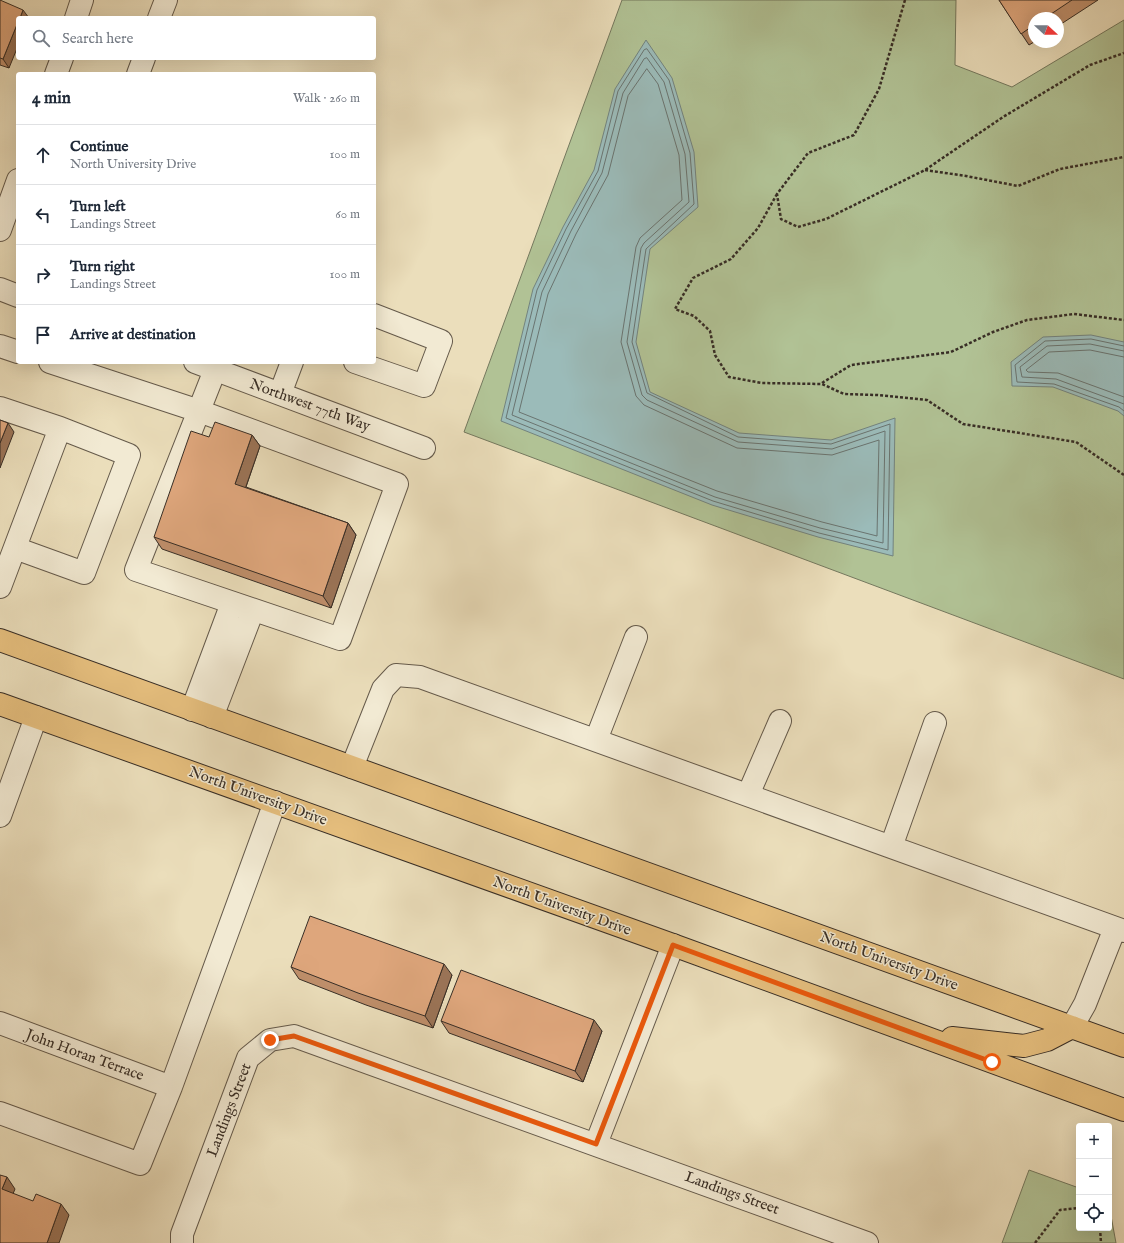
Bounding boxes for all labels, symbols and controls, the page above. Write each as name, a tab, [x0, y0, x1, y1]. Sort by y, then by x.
north arrow	[1028, 12, 1064, 48]
search box	[16, 16, 376, 60]
icon: search	[30, 27, 52, 49]
text: Search here	[62, 29, 133, 48]
text: 4 min	[32, 88, 71, 109]
text: Walk · 260 m	[293, 90, 360, 107]
text: Continue	[70, 137, 128, 156]
icon: ahead	[32, 144, 54, 166]
text: 100 m	[330, 146, 360, 163]
text: North University Drive	[70, 156, 196, 173]
text: Turn left	[70, 197, 126, 216]
icon: left	[32, 204, 54, 226]
text: 60 m	[335, 206, 360, 223]
text: Landings Street	[70, 216, 156, 233]
text: Turn right	[70, 257, 135, 276]
icon: right	[32, 264, 54, 286]
text: 100 m	[330, 266, 360, 283]
text: Landings Street	[70, 276, 156, 293]
icon: arrive	[32, 324, 54, 346]
text: Arrive at destination	[70, 325, 196, 344]
street label: Northwest 77th Way	[247, 374, 373, 436]
street label: North University Drive	[186, 762, 330, 830]
street label: North University Drive	[490, 872, 634, 940]
street label: North University Drive	[817, 927, 961, 995]
street label: John Horan Terrace	[21, 1024, 147, 1085]
route end	[261, 1031, 279, 1049]
route start	[983, 1053, 1001, 1071]
street label: Landings Street	[202, 1060, 256, 1160]
map controls	[1076, 1123, 1112, 1231]
button: +	[1076, 1123, 1112, 1159]
button: −	[1076, 1159, 1112, 1195]
street label: Landings Street	[682, 1167, 782, 1219]
button: locate	[1076, 1195, 1112, 1231]

